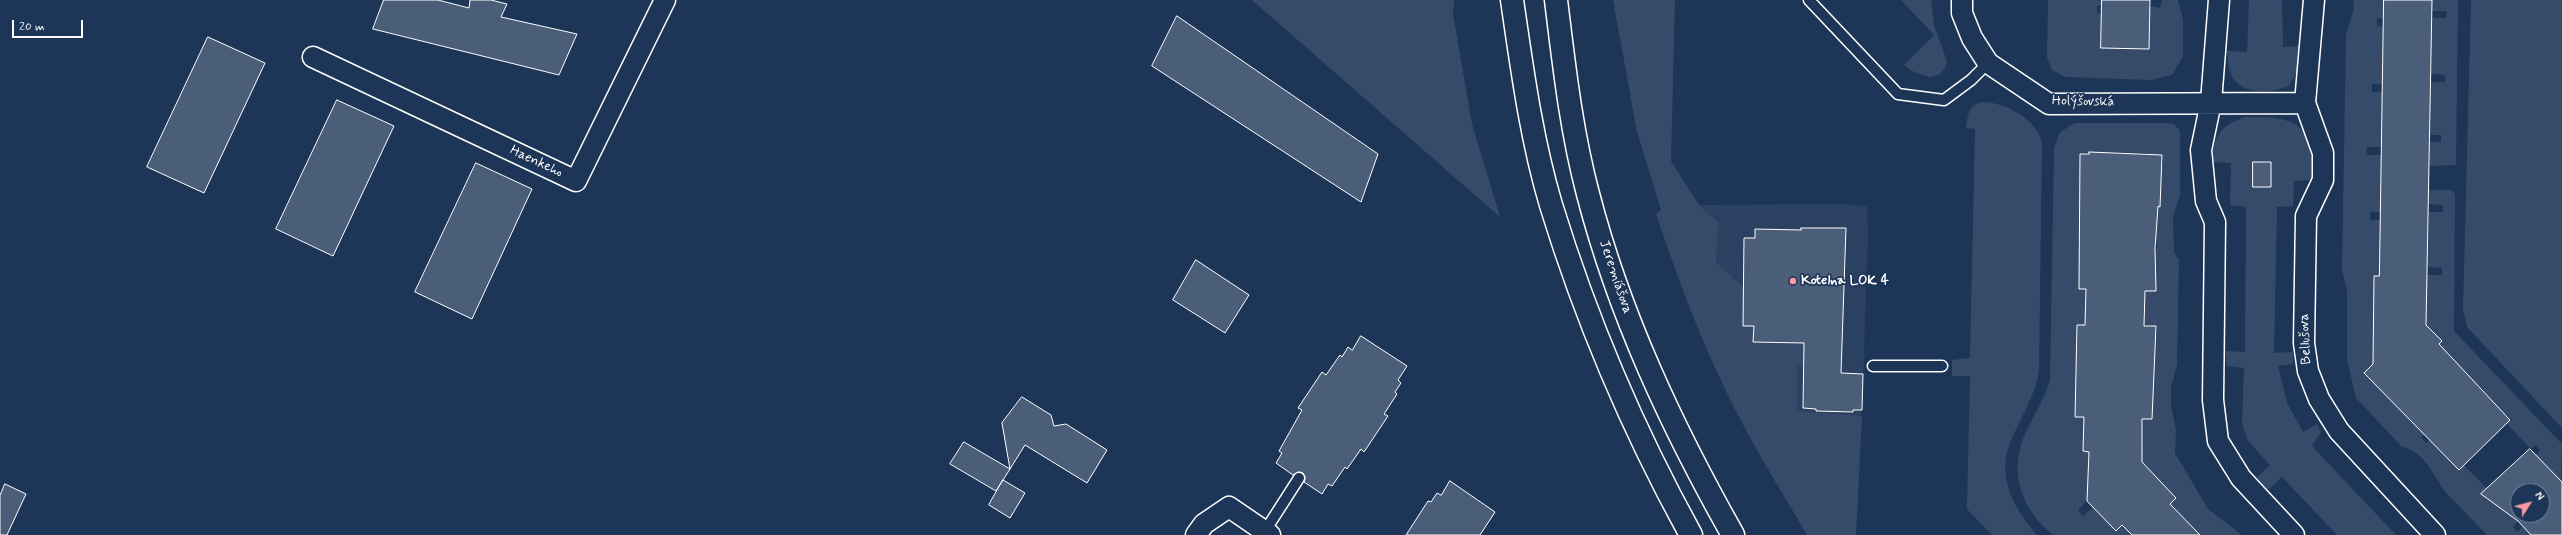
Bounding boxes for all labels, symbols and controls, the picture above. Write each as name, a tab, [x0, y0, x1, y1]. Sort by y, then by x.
scale bar	[14, 12, 85, 38]
text: 20 m	[19, 19, 45, 35]
street label: Holýšovská	[2052, 93, 2114, 111]
street label: Haenkeho	[507, 142, 565, 182]
street label: Jeremiášova	[1595, 238, 1635, 316]
place label: Kotelna LOK 4	[1801, 273, 1889, 289]
marker: Kotelna LOK 4	[1788, 276, 1798, 286]
street label: Bellušova	[2296, 313, 2316, 365]
north arrow	[2510, 483, 2550, 523]
text: N	[2531, 489, 2547, 504]

